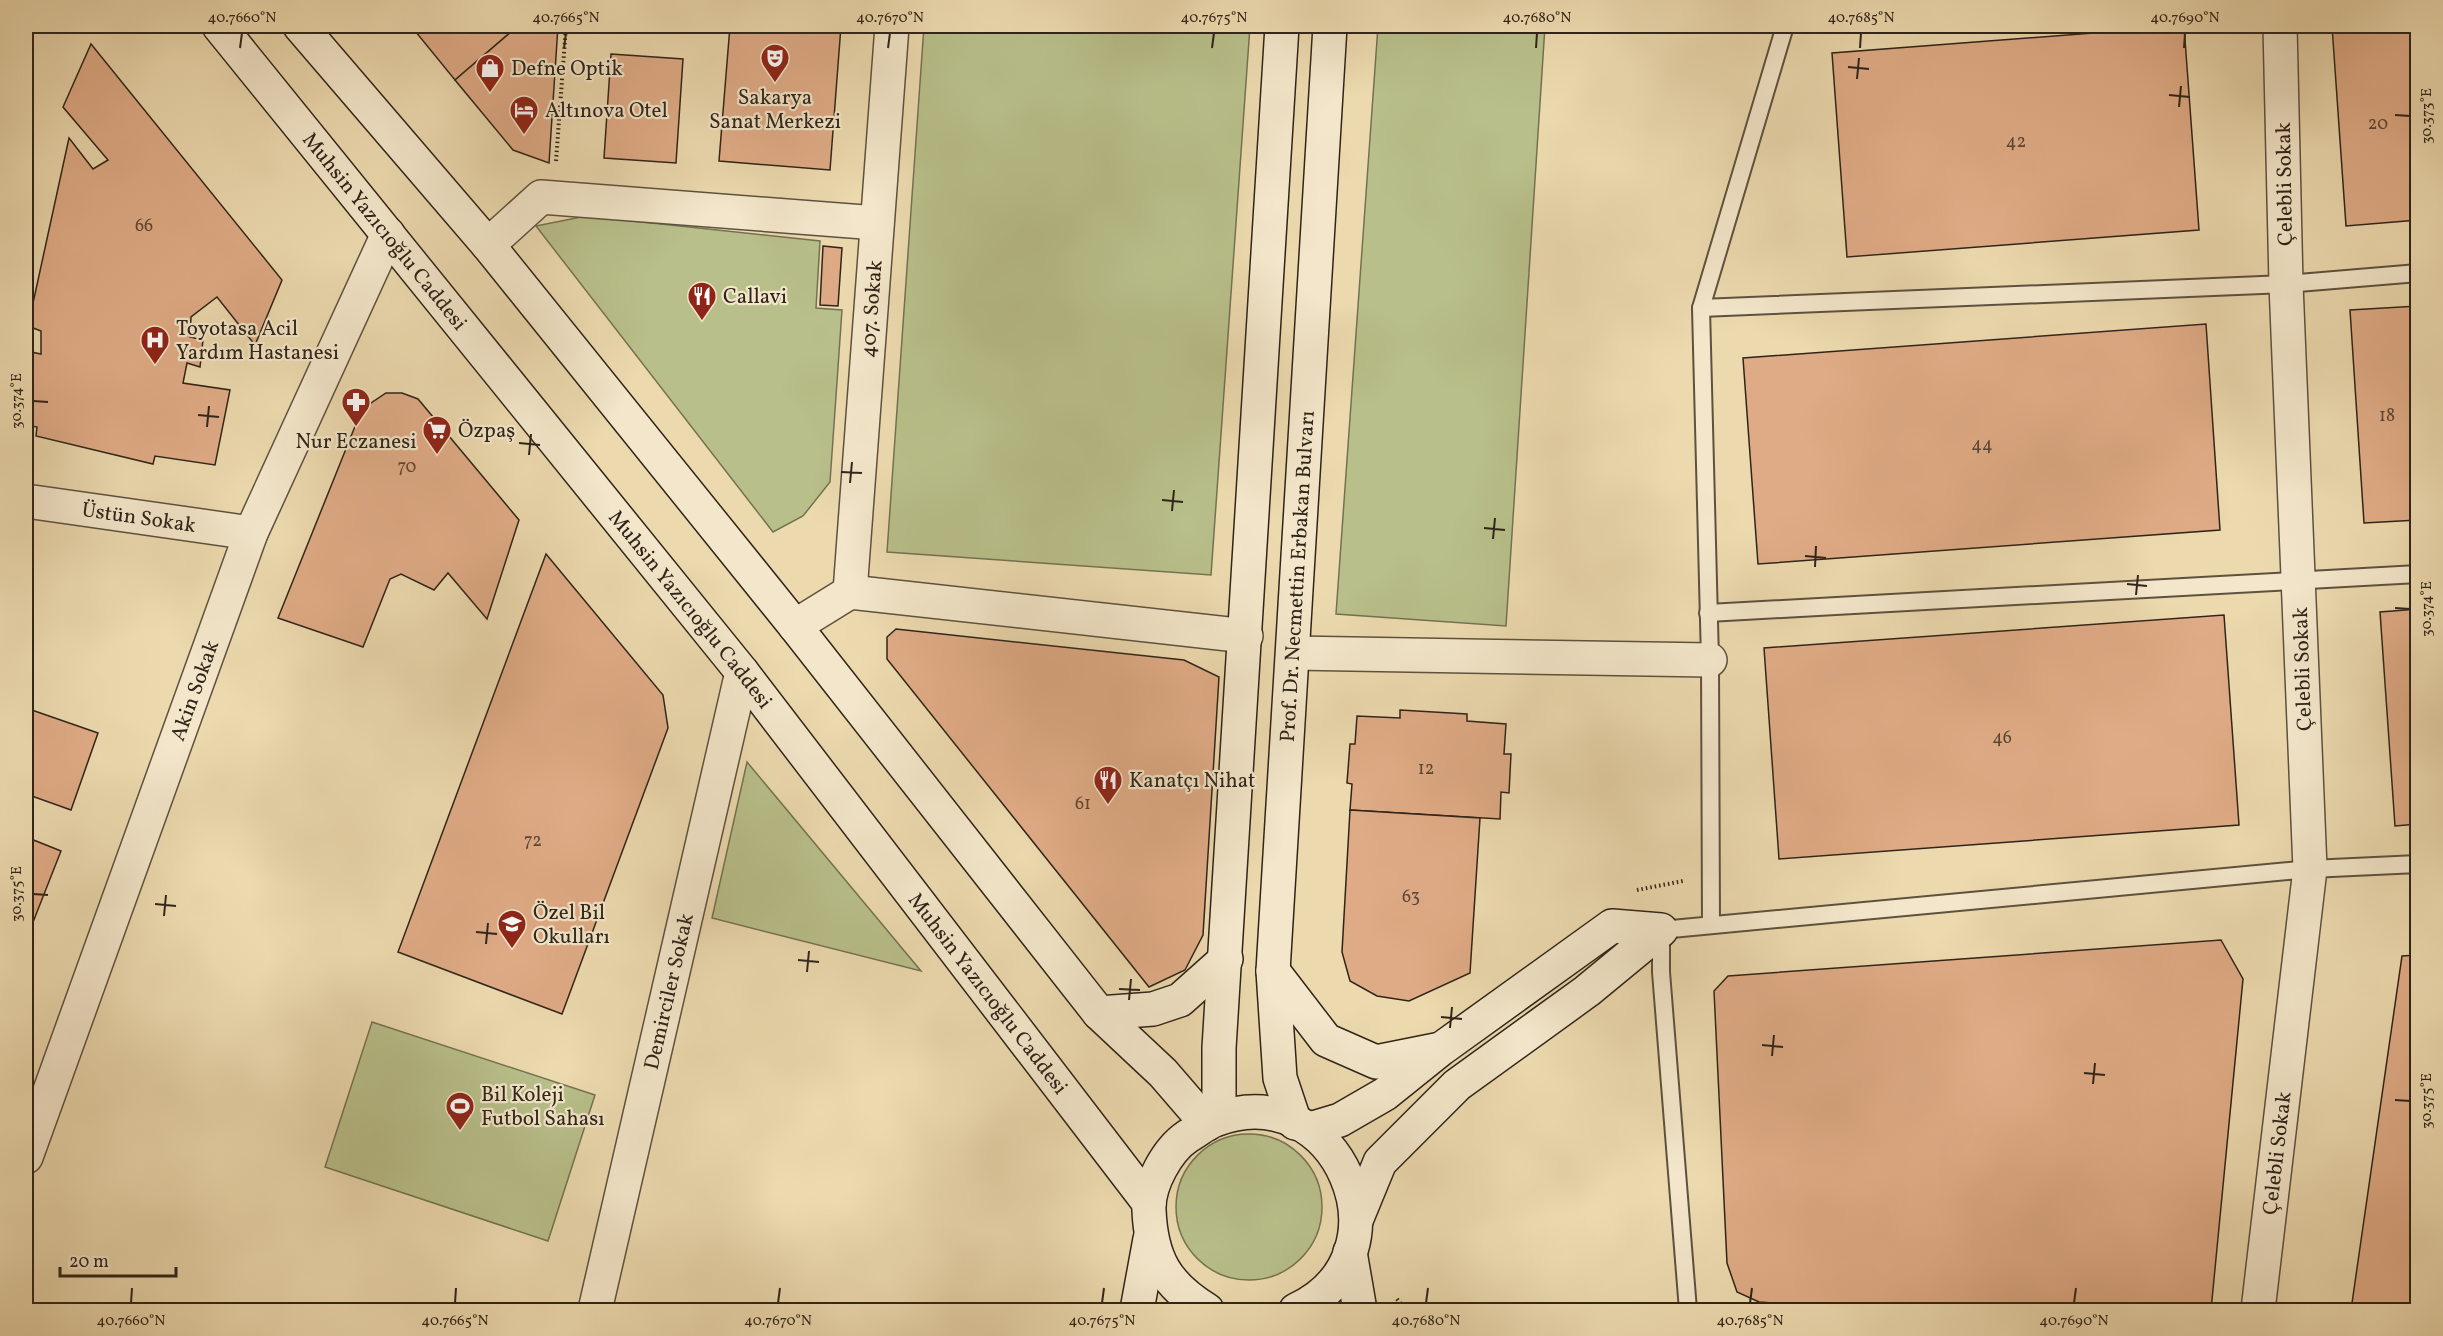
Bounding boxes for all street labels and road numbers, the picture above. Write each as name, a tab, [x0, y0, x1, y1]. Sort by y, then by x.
street label: Çelebli Sokak	[2270, 121, 2301, 246]
street label: Muhsin Yazıcıoğlu Caddesi	[295, 127, 473, 337]
street label: 407. Sokak	[854, 258, 891, 359]
street label: Prof. Dr. Necmettin Erbakan Bulvarı	[1274, 410, 1323, 743]
street label: Üstün Sokak	[80, 496, 198, 541]
street label: Muhsin Yazıcıoğlu Caddesi	[601, 505, 778, 715]
street label: Çelebli Sokak	[2287, 606, 2320, 731]
street label: Akin Sokak	[164, 636, 227, 745]
street label: Muhsin Yazıcıoğlu Caddesi	[900, 887, 1074, 1101]
street label: Demirciler Sokak	[638, 910, 702, 1073]
street label: Çelebli Sokak	[2256, 1089, 2300, 1217]

